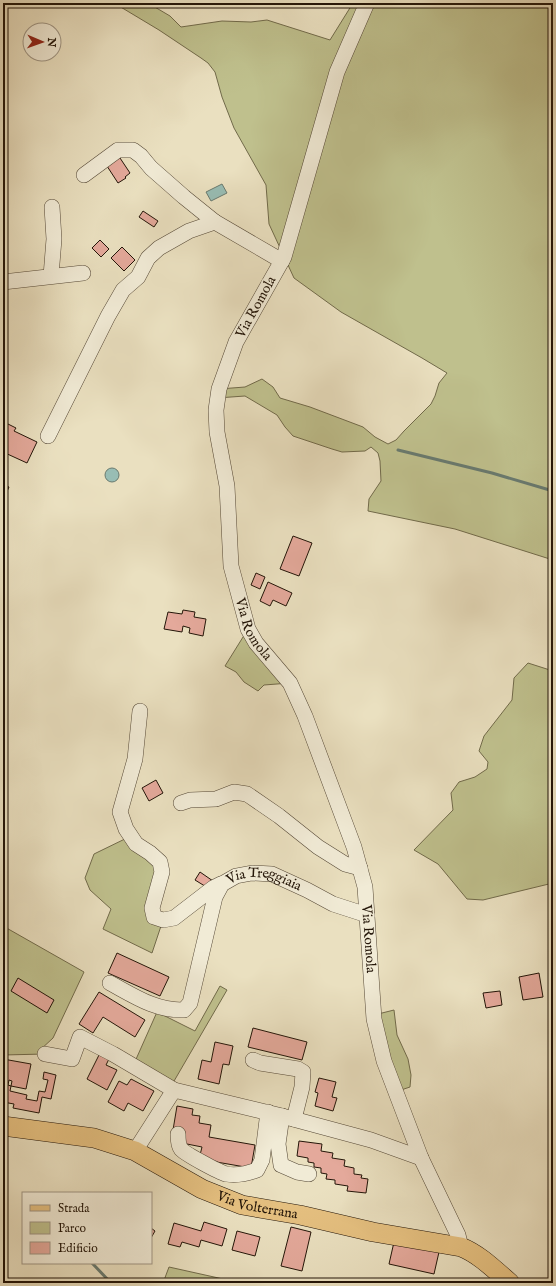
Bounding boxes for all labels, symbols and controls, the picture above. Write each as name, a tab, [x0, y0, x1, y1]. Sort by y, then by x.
north arrow	[22, 22, 62, 62]
text: N	[44, 36, 58, 48]
street label: Via Romola	[231, 272, 281, 342]
street label: Via Romola	[231, 595, 277, 665]
street label: Via Treggiaia	[222, 864, 305, 896]
street label: Via Romola	[357, 903, 380, 975]
street label: Via Volterrana	[213, 1186, 300, 1224]
legend	[22, 1192, 152, 1264]
text: Strada	[58, 1201, 90, 1216]
text: Parco	[58, 1221, 87, 1236]
text: Edificio	[58, 1241, 98, 1256]

